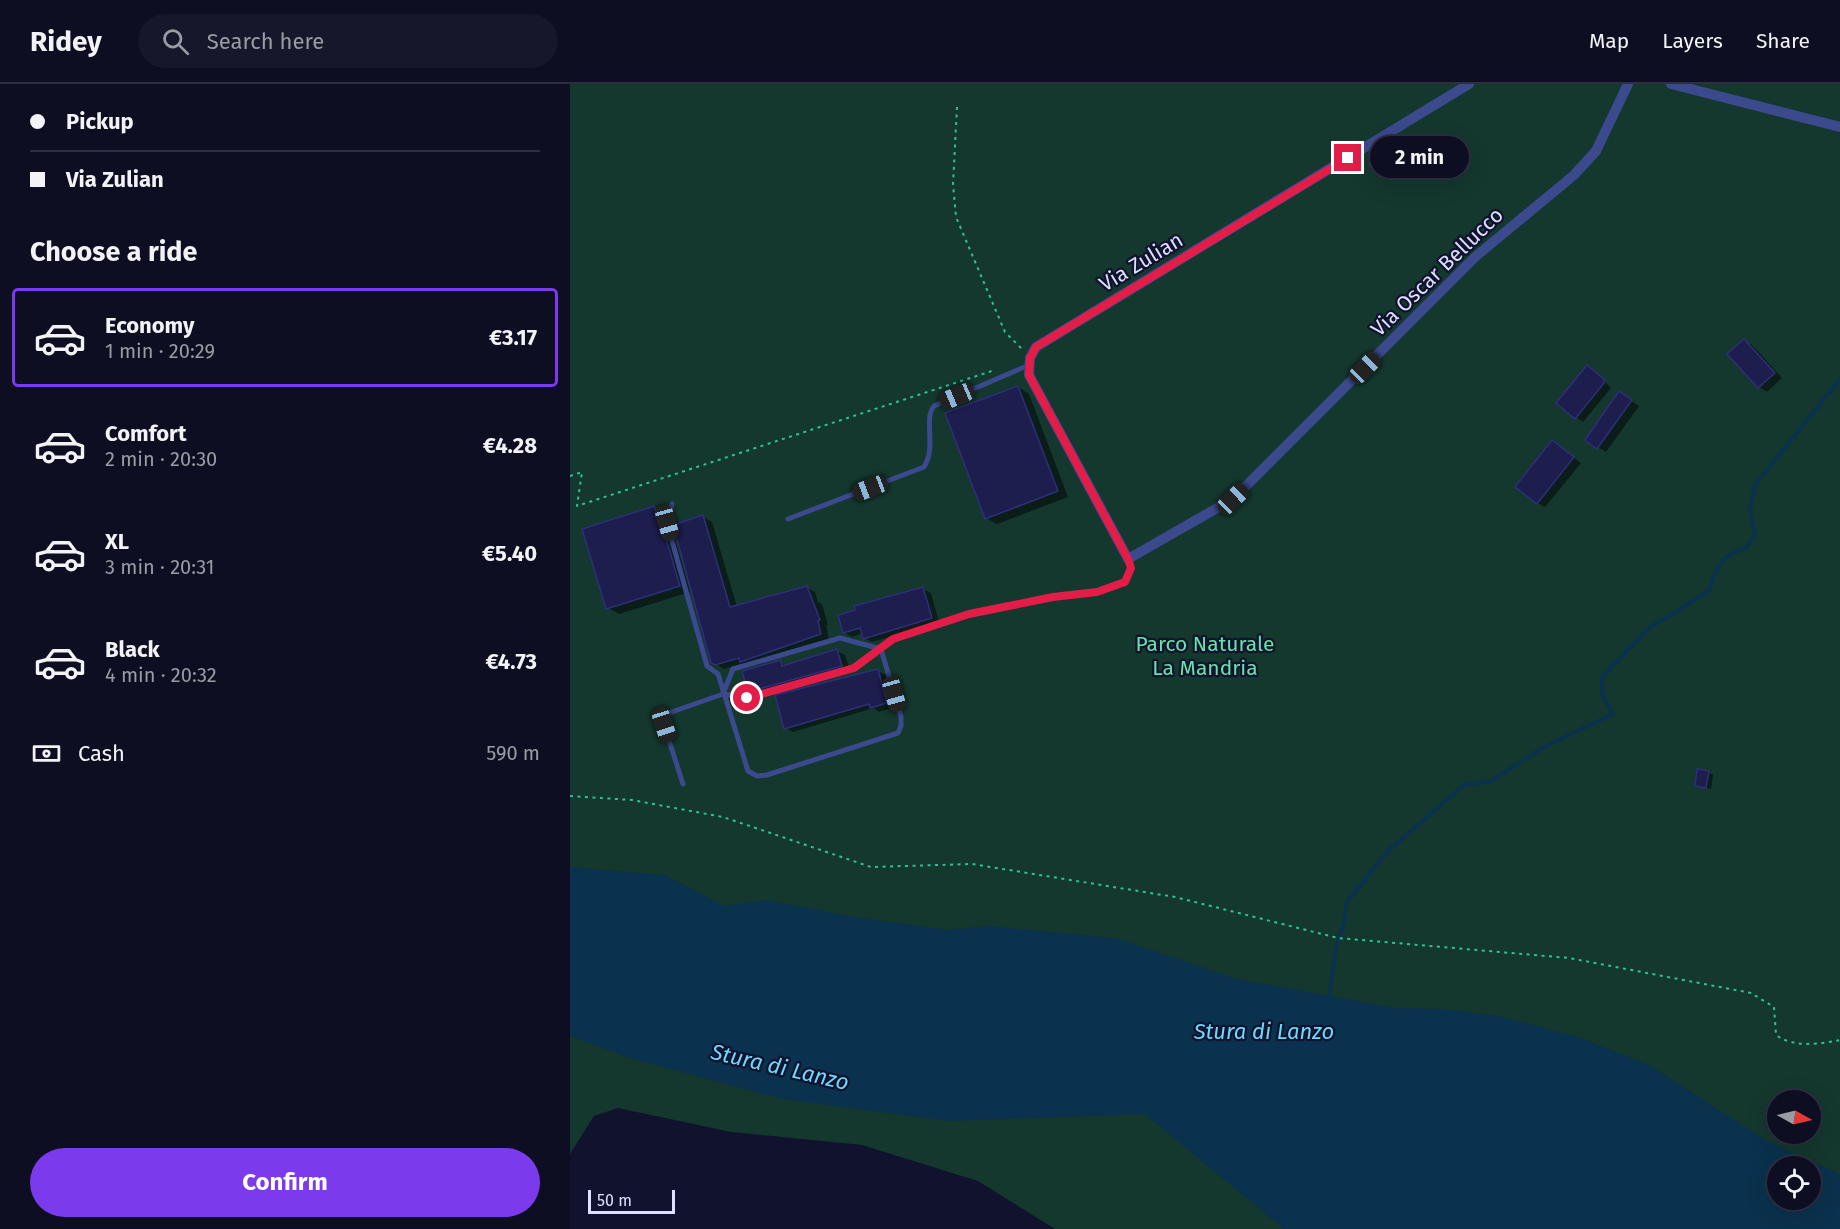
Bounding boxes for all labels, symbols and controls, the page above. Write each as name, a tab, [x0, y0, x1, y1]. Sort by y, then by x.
search box	[138, 14, 558, 68]
text: Ridey	[30, 25, 102, 58]
icon: search	[159, 25, 192, 58]
text: Search here	[207, 28, 324, 55]
text: Map	[1589, 28, 1629, 54]
text: Layers	[1662, 28, 1723, 54]
text: Share	[1756, 28, 1810, 54]
text: Pickup	[66, 108, 134, 135]
callout: 2 min	[1369, 137, 1468, 179]
route end	[1334, 144, 1361, 171]
text: 2 min	[1395, 145, 1444, 169]
text: Via Zulian	[66, 166, 164, 193]
street label: Via Oscar Bellucco	[1365, 202, 1509, 342]
street label: Via Zulian	[1094, 227, 1188, 297]
text: Choose a ride	[30, 236, 197, 268]
icon: car	[33, 311, 87, 365]
text: Economy	[105, 312, 194, 339]
text: €3.17	[489, 324, 537, 351]
text: 1 min · 20:29	[105, 339, 215, 363]
car	[1346, 349, 1384, 387]
car	[937, 381, 977, 411]
icon: car	[33, 419, 87, 473]
text: Comfort	[105, 420, 186, 447]
text: €4.28	[483, 432, 537, 459]
text: 2 min · 20:30	[105, 447, 217, 471]
car	[850, 473, 890, 503]
car	[1214, 480, 1252, 518]
car	[653, 503, 681, 543]
icon: car	[33, 527, 87, 581]
text: XL	[105, 528, 129, 555]
text: €5.40	[482, 540, 537, 567]
text: 3 min · 20:31	[105, 555, 214, 579]
park label: Parco Naturale La Mandria	[1135, 631, 1275, 681]
icon: car	[33, 635, 87, 689]
text: Black	[105, 636, 160, 663]
text: €4.73	[485, 648, 537, 675]
text: 4 min · 20:32	[105, 663, 217, 687]
car	[880, 674, 908, 714]
route start	[733, 684, 760, 711]
car	[650, 705, 678, 745]
icon: cash	[30, 737, 63, 770]
text: Cash	[78, 740, 125, 767]
text: 590 m	[486, 741, 540, 765]
water label: Stura di Lanzo	[1193, 1018, 1334, 1045]
water label: Stura di Lanzo	[707, 1038, 852, 1096]
north arrow	[1767, 1090, 1821, 1144]
map controls	[1767, 1090, 1821, 1210]
button: Confirm	[30, 1148, 540, 1217]
button: locate	[1767, 1156, 1821, 1210]
scale bar	[588, 1187, 675, 1214]
text: 50 m	[597, 1191, 632, 1210]

